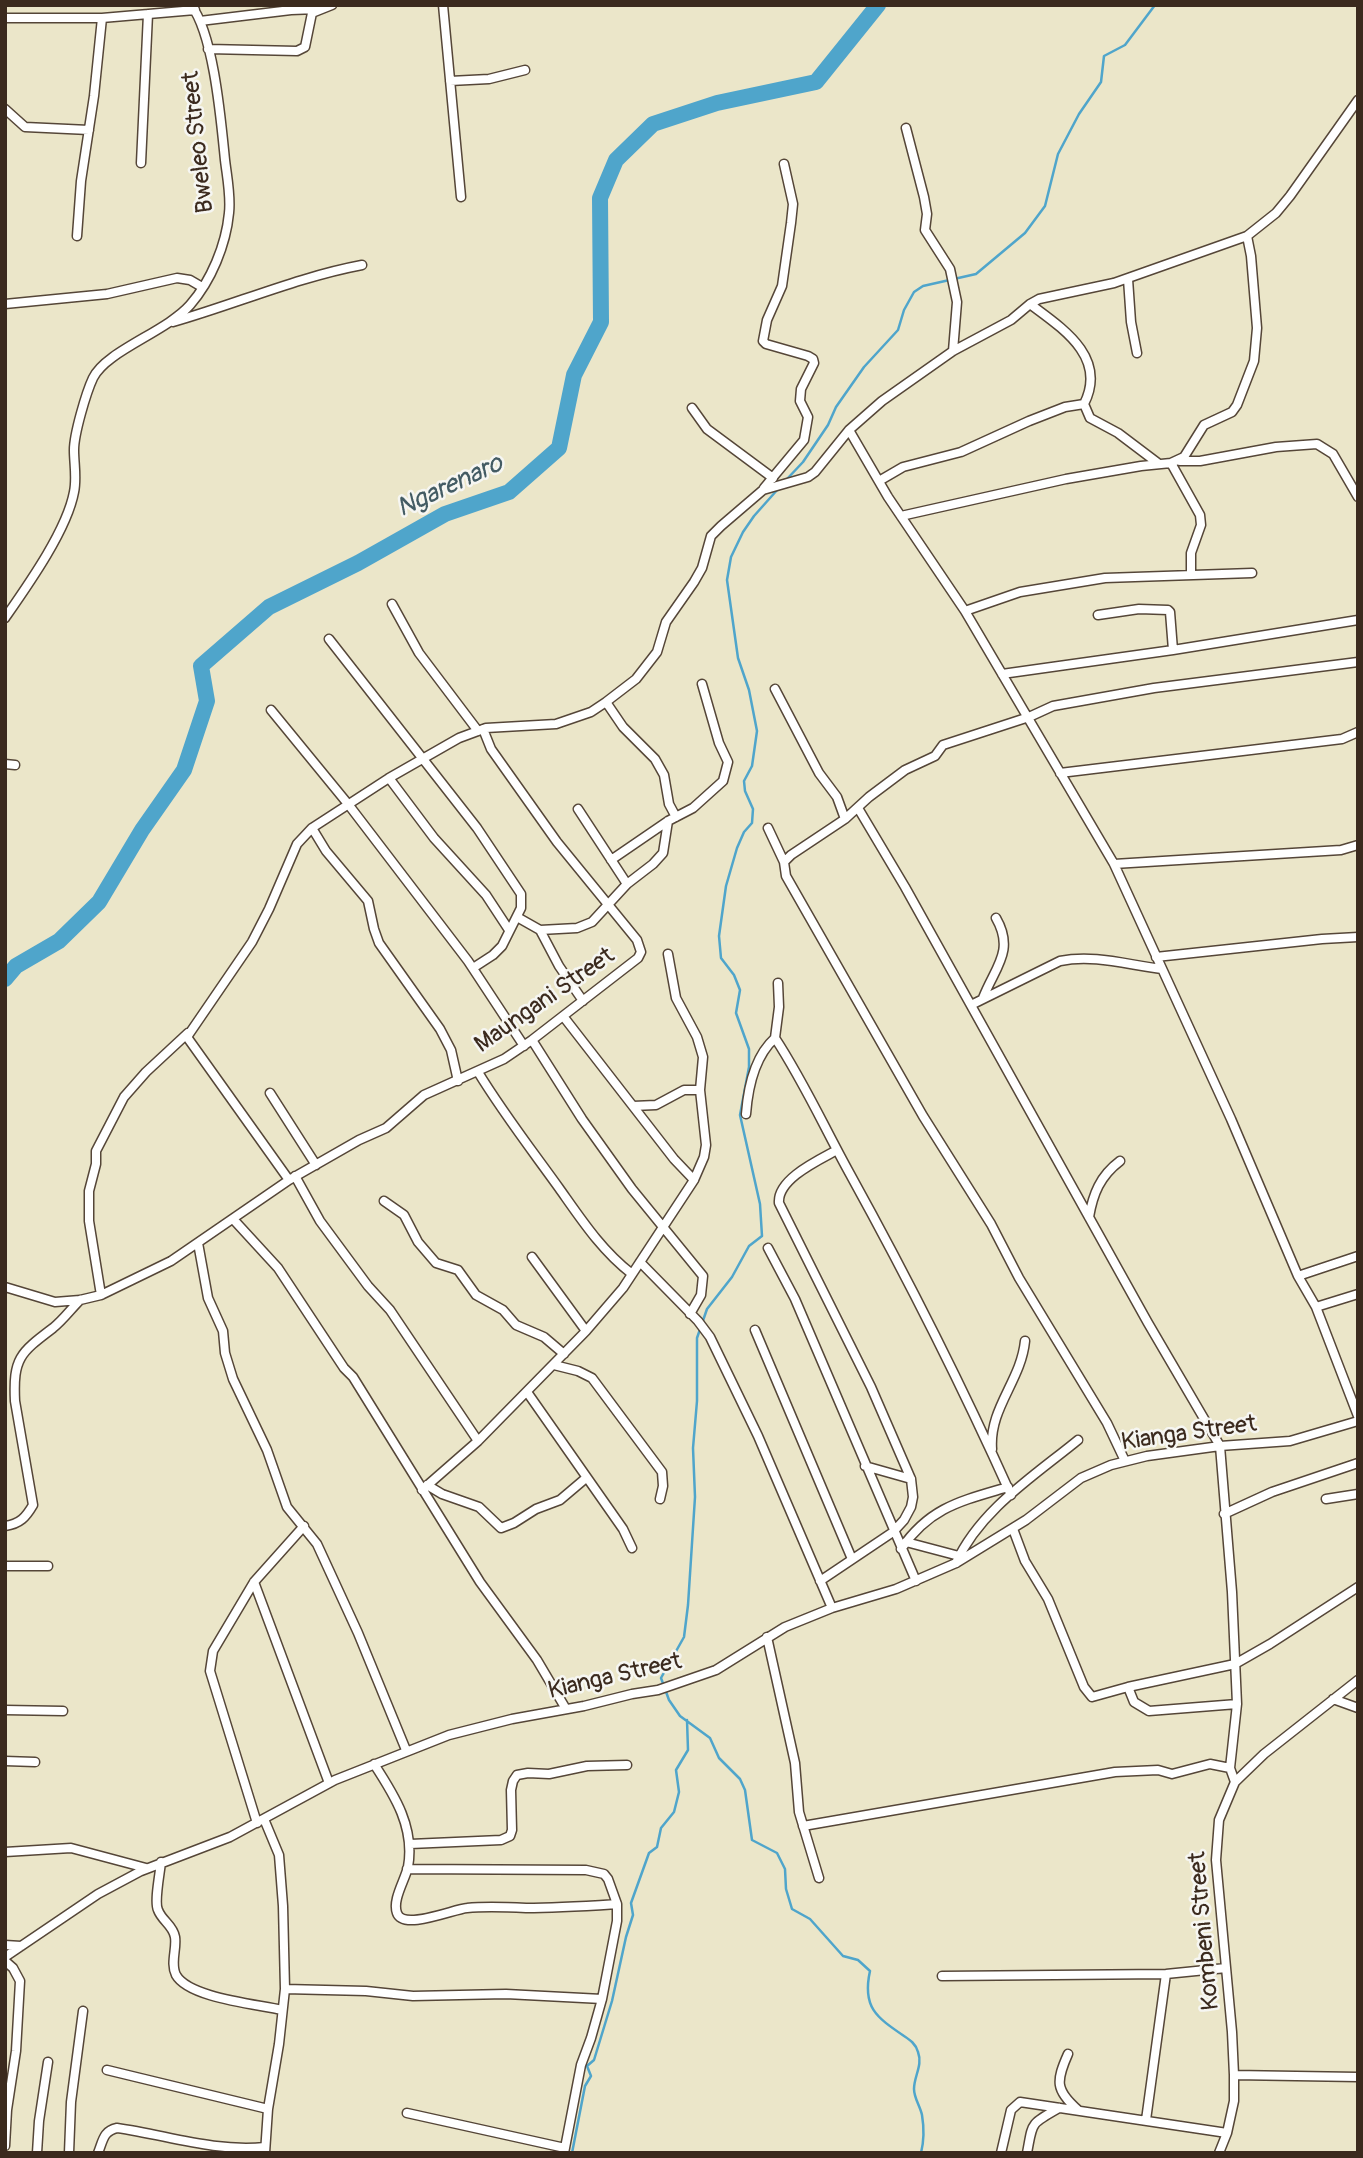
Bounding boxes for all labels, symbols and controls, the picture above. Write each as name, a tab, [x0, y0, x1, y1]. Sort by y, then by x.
street label: Bweleo Street	[177, 70, 221, 214]
water label: Ngarenaro	[392, 449, 508, 525]
street label: Maungani Street	[469, 942, 621, 1060]
street label: Kianga Street	[1120, 1410, 1258, 1458]
street label: Kianga Street	[545, 1648, 685, 1706]
street label: Kombeni Street	[1184, 1850, 1226, 2012]

